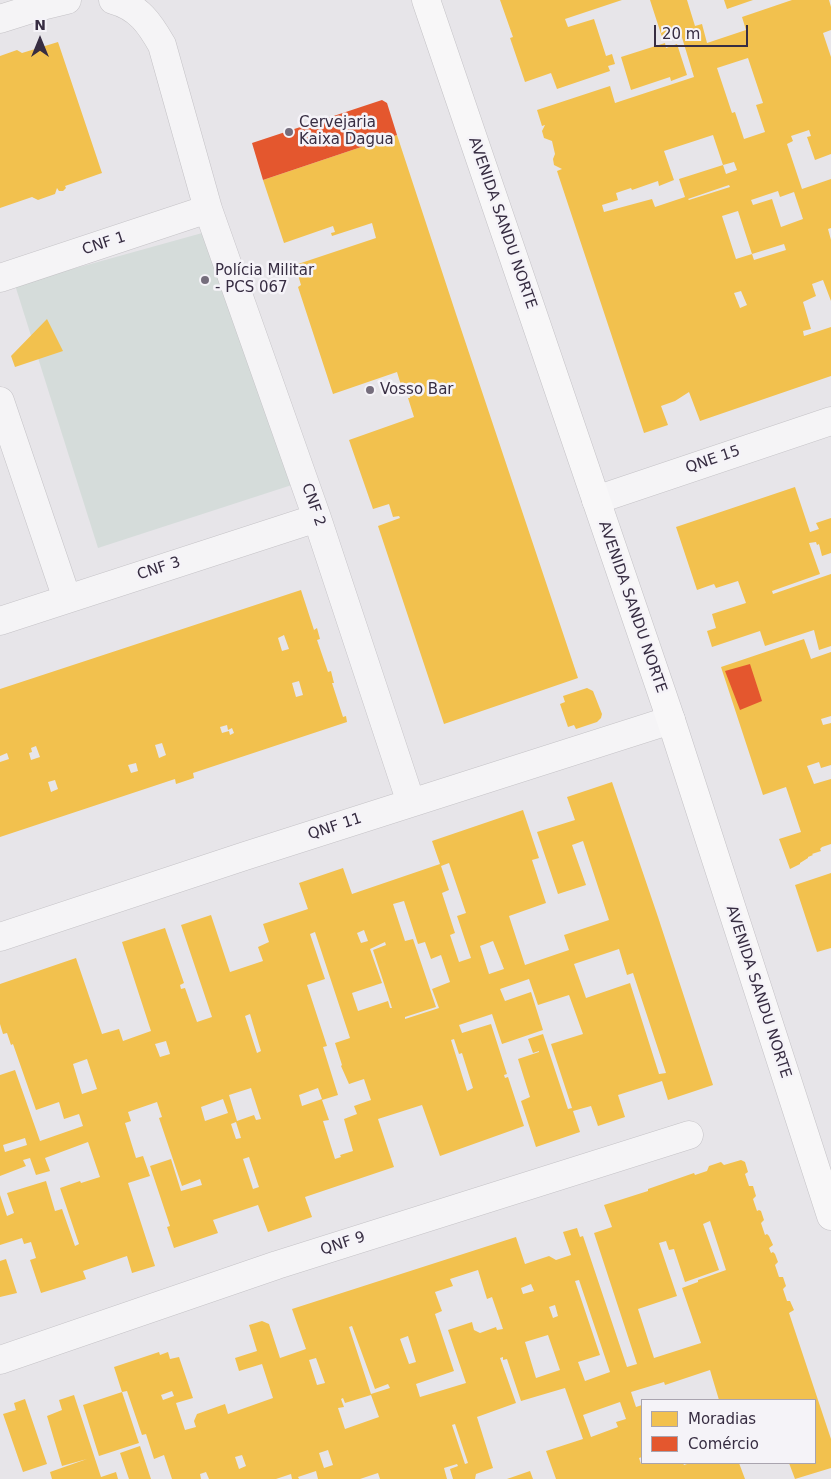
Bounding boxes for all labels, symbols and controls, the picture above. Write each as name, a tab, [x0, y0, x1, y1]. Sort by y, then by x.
north arrow	[15, 15, 65, 65]
scale bar	[656, 15, 750, 47]
text: N	[34, 17, 46, 33]
text: 20 m	[662, 25, 700, 43]
place label: Cervejaria Kaixa Dagua	[299, 114, 394, 149]
marker: Cervejaria Kaixa Dagua	[283, 126, 295, 138]
street label: AVENIDA SANDU NORTE	[464, 135, 540, 311]
street label: CNF 1	[80, 229, 128, 259]
place label: Polícia Militar - PCS 067	[215, 262, 314, 297]
marker: Polícia Militar - PCS 067	[199, 274, 211, 286]
place label: Vosso Bar	[380, 381, 453, 399]
marker: Vosso Bar	[364, 384, 376, 396]
street label: QNE 15	[683, 442, 743, 478]
street label: CNF 2	[297, 481, 329, 529]
street label: AVENIDA SANDU NORTE	[594, 519, 670, 695]
street label: CNF 3	[135, 554, 183, 584]
street label: QNF 11	[306, 810, 364, 844]
street label: AVENIDA SANDU NORTE	[722, 903, 794, 1081]
street label: QNF 9	[318, 1228, 368, 1260]
legend	[641, 1399, 816, 1464]
text: Moradias	[688, 1410, 756, 1428]
text: Comércio	[688, 1435, 759, 1453]

